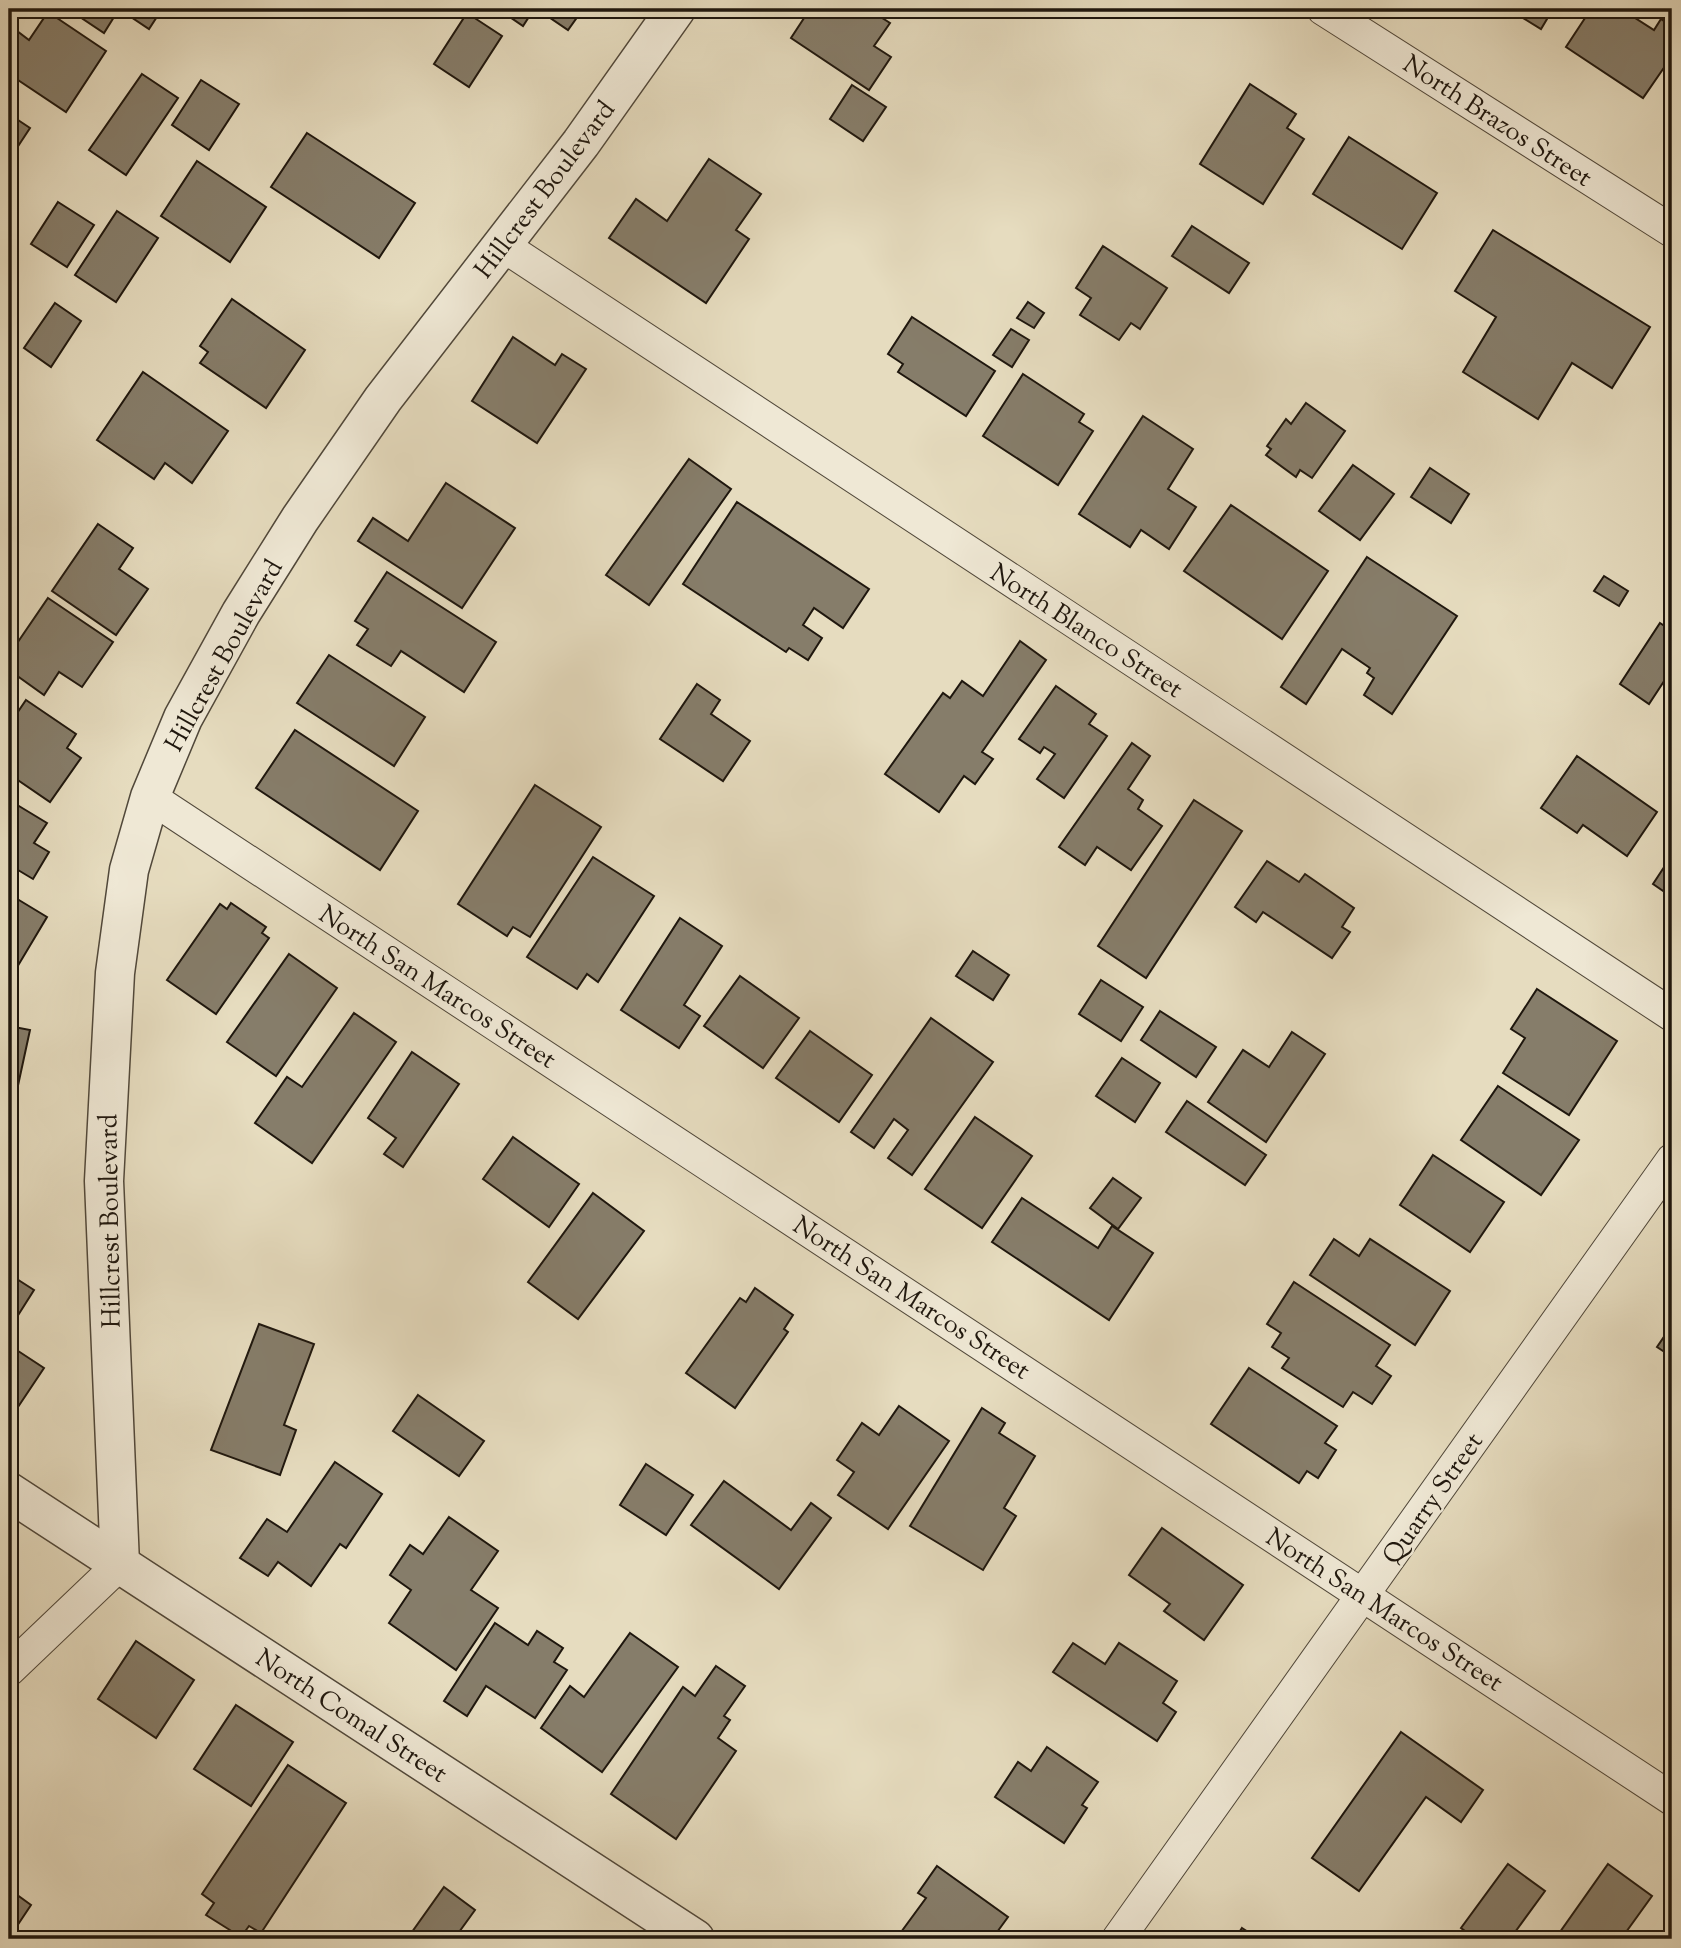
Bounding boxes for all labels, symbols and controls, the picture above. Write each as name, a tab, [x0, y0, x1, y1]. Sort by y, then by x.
street label: North Brazos Street	[1395, 47, 1599, 197]
street label: Hillcrest Boulevard	[467, 94, 625, 287]
street label: Hillcrest Boulevard	[157, 553, 293, 759]
street label: North Blanco Street	[982, 556, 1189, 708]
street label: North San Marcos Street	[311, 897, 563, 1079]
street label: Hillcrest Boulevard	[91, 1113, 132, 1328]
street label: North San Marcos Street	[785, 1208, 1037, 1390]
street label: Quarry Street	[1375, 1426, 1493, 1573]
street label: North San Marcos Street	[1258, 1520, 1510, 1702]
street label: North Comal Street	[248, 1641, 454, 1793]

